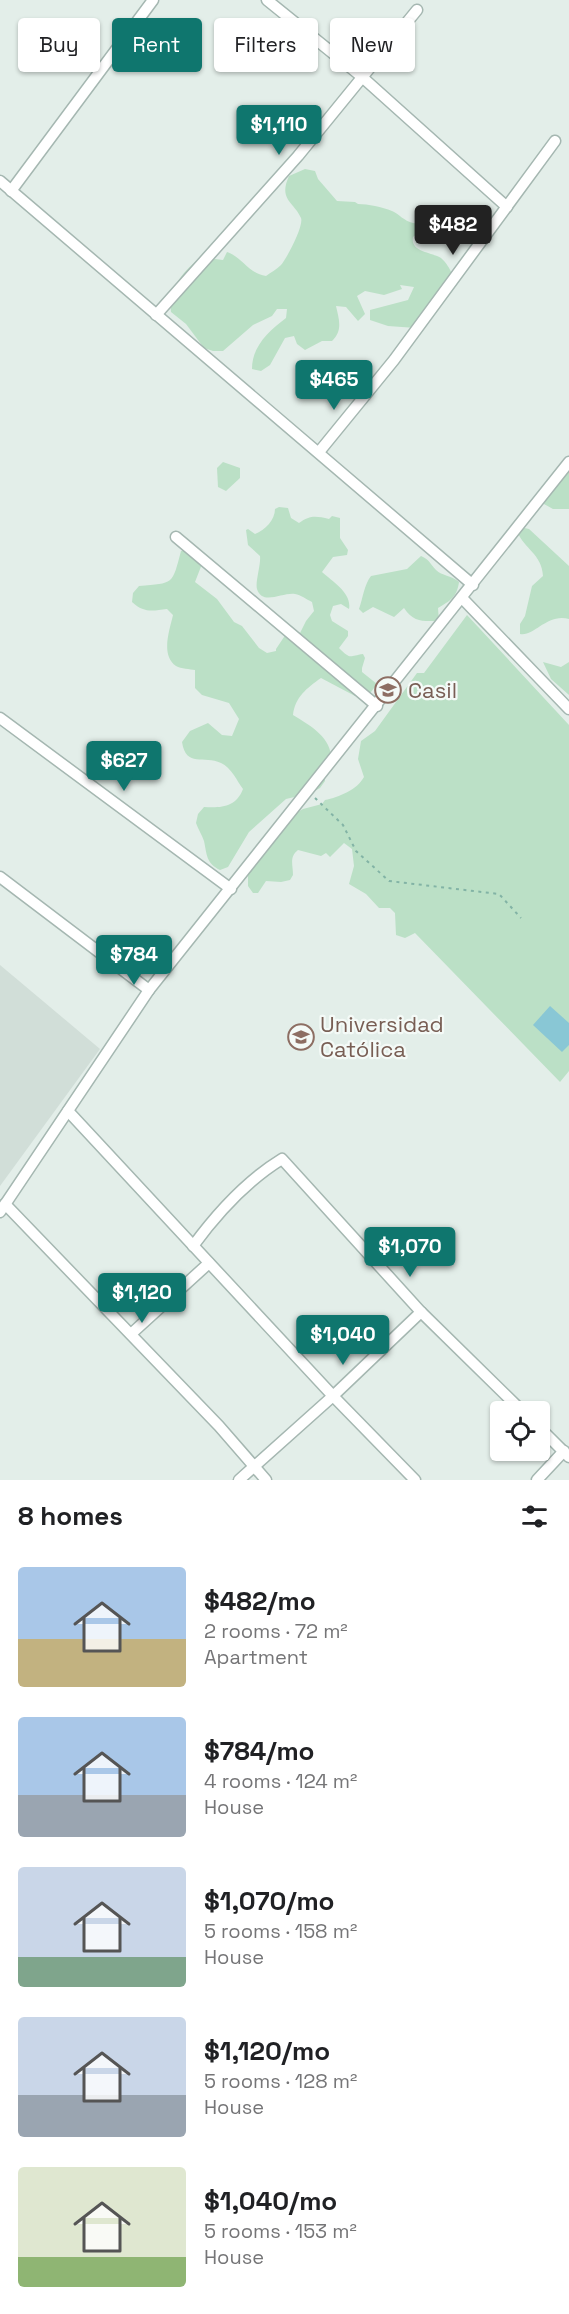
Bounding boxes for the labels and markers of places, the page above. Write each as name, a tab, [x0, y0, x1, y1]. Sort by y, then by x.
pin: $1,110	[230, 105, 328, 156]
pin: $482	[417, 205, 489, 256]
pin: $465	[298, 360, 370, 411]
school or university icon: Casil	[373, 675, 403, 705]
place label: Casil	[408, 676, 457, 704]
pin: $627	[88, 741, 160, 792]
pin: $784	[98, 935, 170, 986]
place label: Universidad Católica	[320, 1010, 444, 1063]
school or university icon: Universidad Católica	[286, 1022, 316, 1052]
pin: $1,070	[361, 1227, 459, 1278]
pin: $1,120	[93, 1273, 191, 1324]
pin: $1,040	[294, 1315, 392, 1366]

